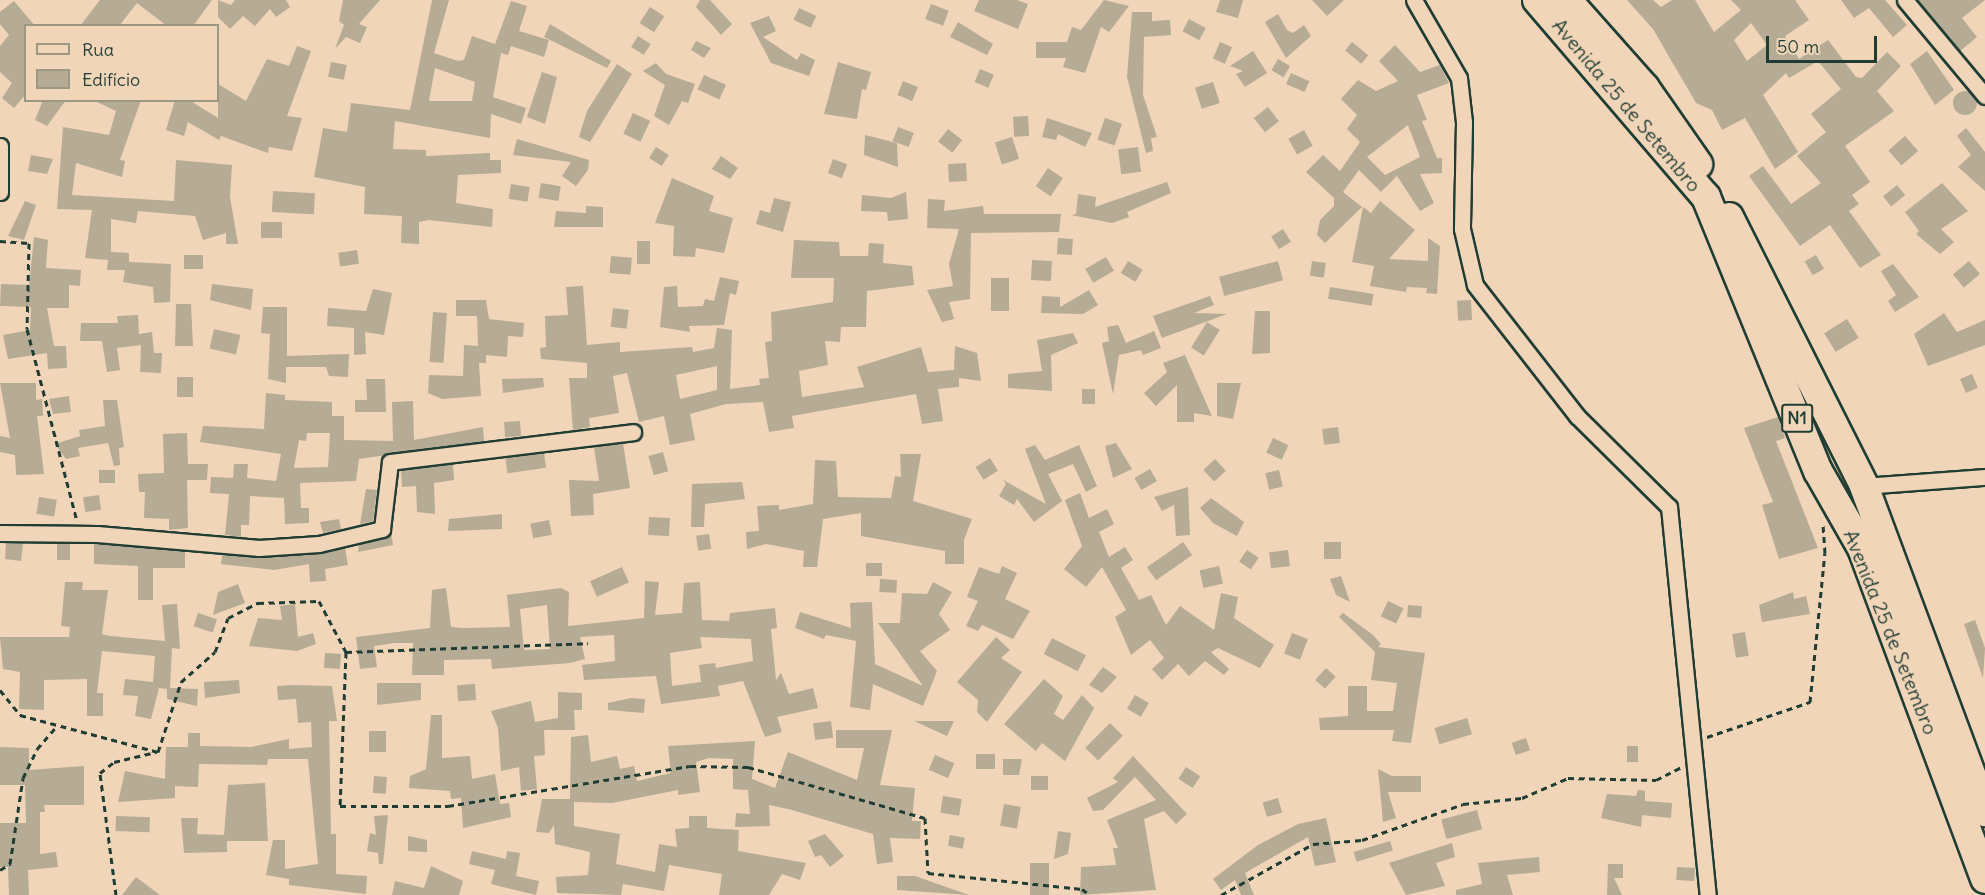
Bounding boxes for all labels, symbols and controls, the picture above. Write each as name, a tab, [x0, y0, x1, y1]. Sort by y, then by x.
street label: Avenida 25 de Setembro	[1548, 14, 1706, 196]
legend	[24, 24, 219, 102]
scale bar	[1769, 24, 1880, 62]
text: 50 m	[1777, 35, 1819, 58]
text: Rua	[82, 38, 114, 61]
text: Edifício	[82, 68, 140, 91]
road number: N1	[1780, 403, 1814, 433]
street label: Avenida 25 de Setembro	[1839, 526, 1943, 738]

